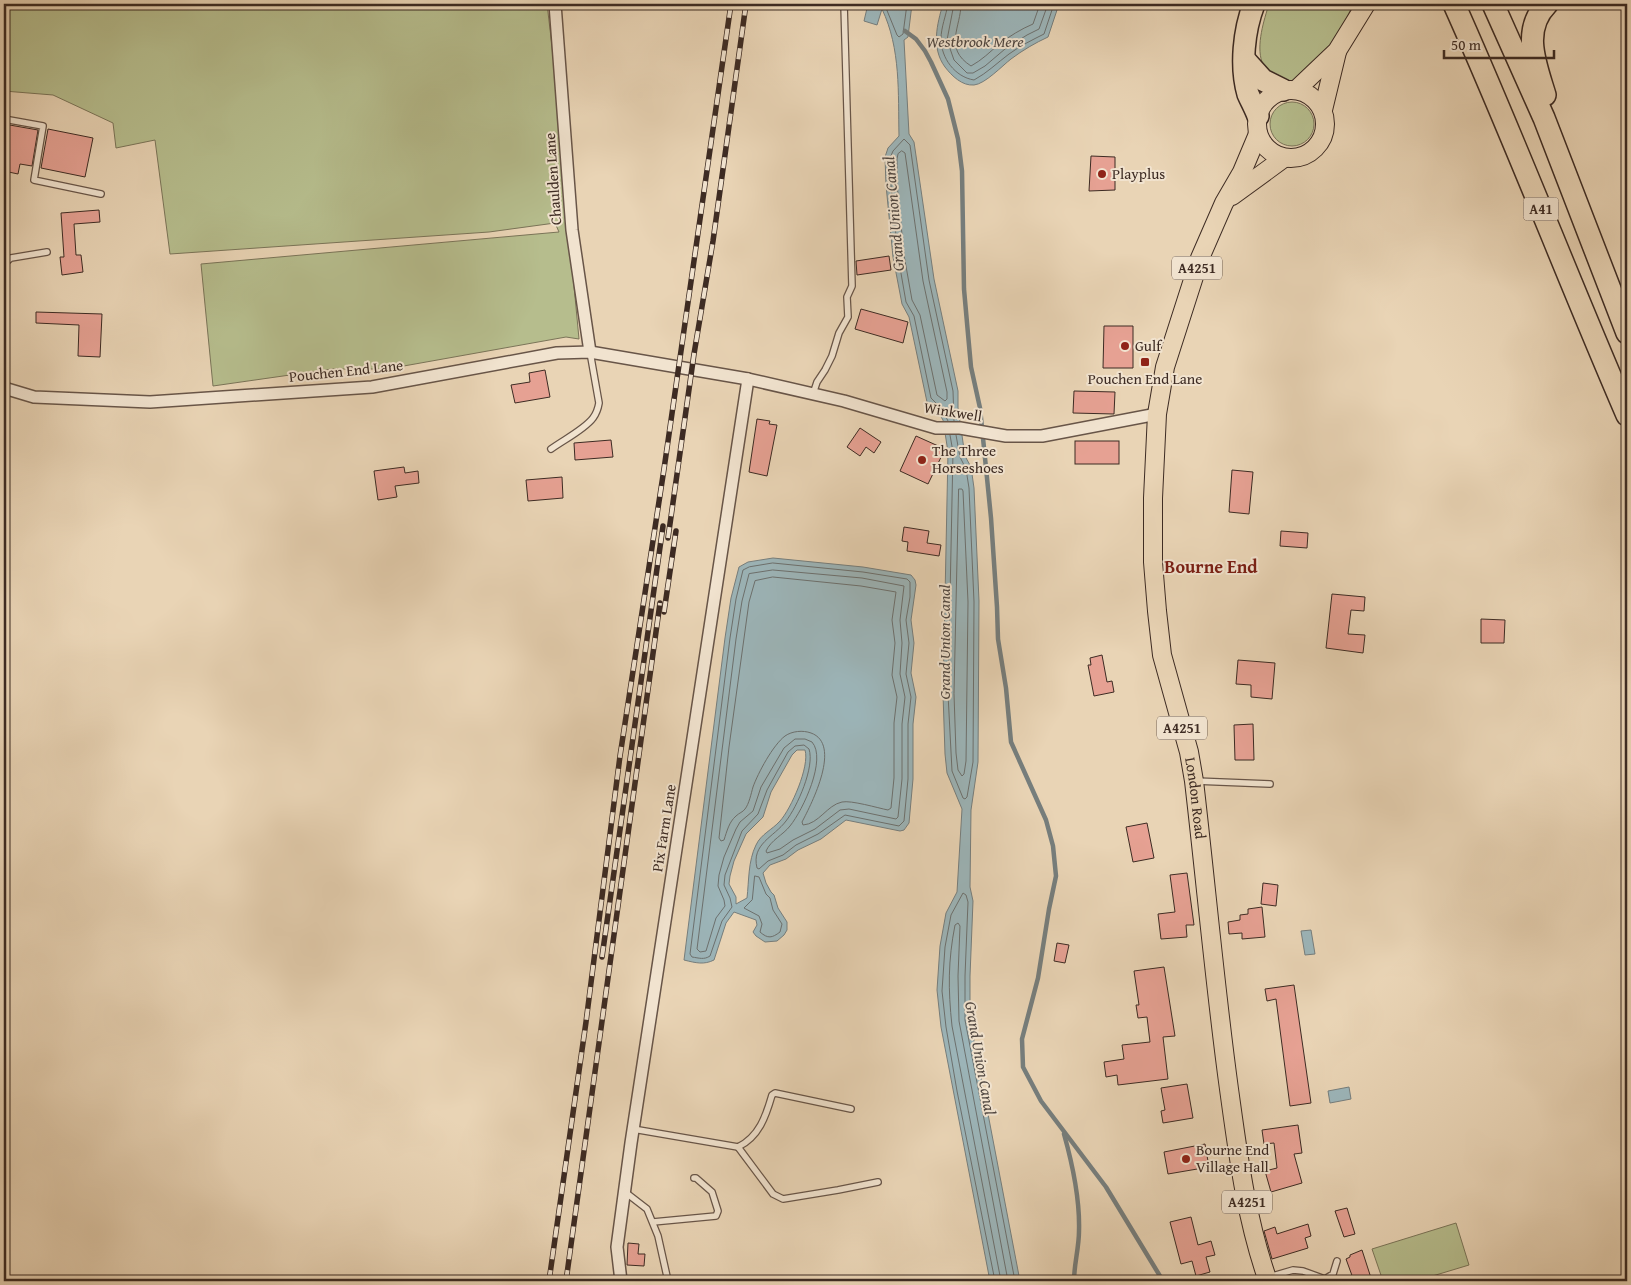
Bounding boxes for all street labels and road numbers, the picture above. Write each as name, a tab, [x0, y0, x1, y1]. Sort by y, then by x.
street label: Chaulden Lane	[539, 132, 566, 226]
road number: A41	[1524, 198, 1558, 220]
road number: A4251	[1172, 256, 1222, 280]
street label: Pouchen End Lane	[288, 354, 404, 387]
street label: Winkwell	[922, 397, 984, 426]
road number: A4251	[1157, 716, 1207, 740]
street label: London Road	[1180, 755, 1211, 840]
street label: Pix Farm Lane	[646, 783, 681, 873]
road number: A4251	[1222, 1190, 1272, 1214]

